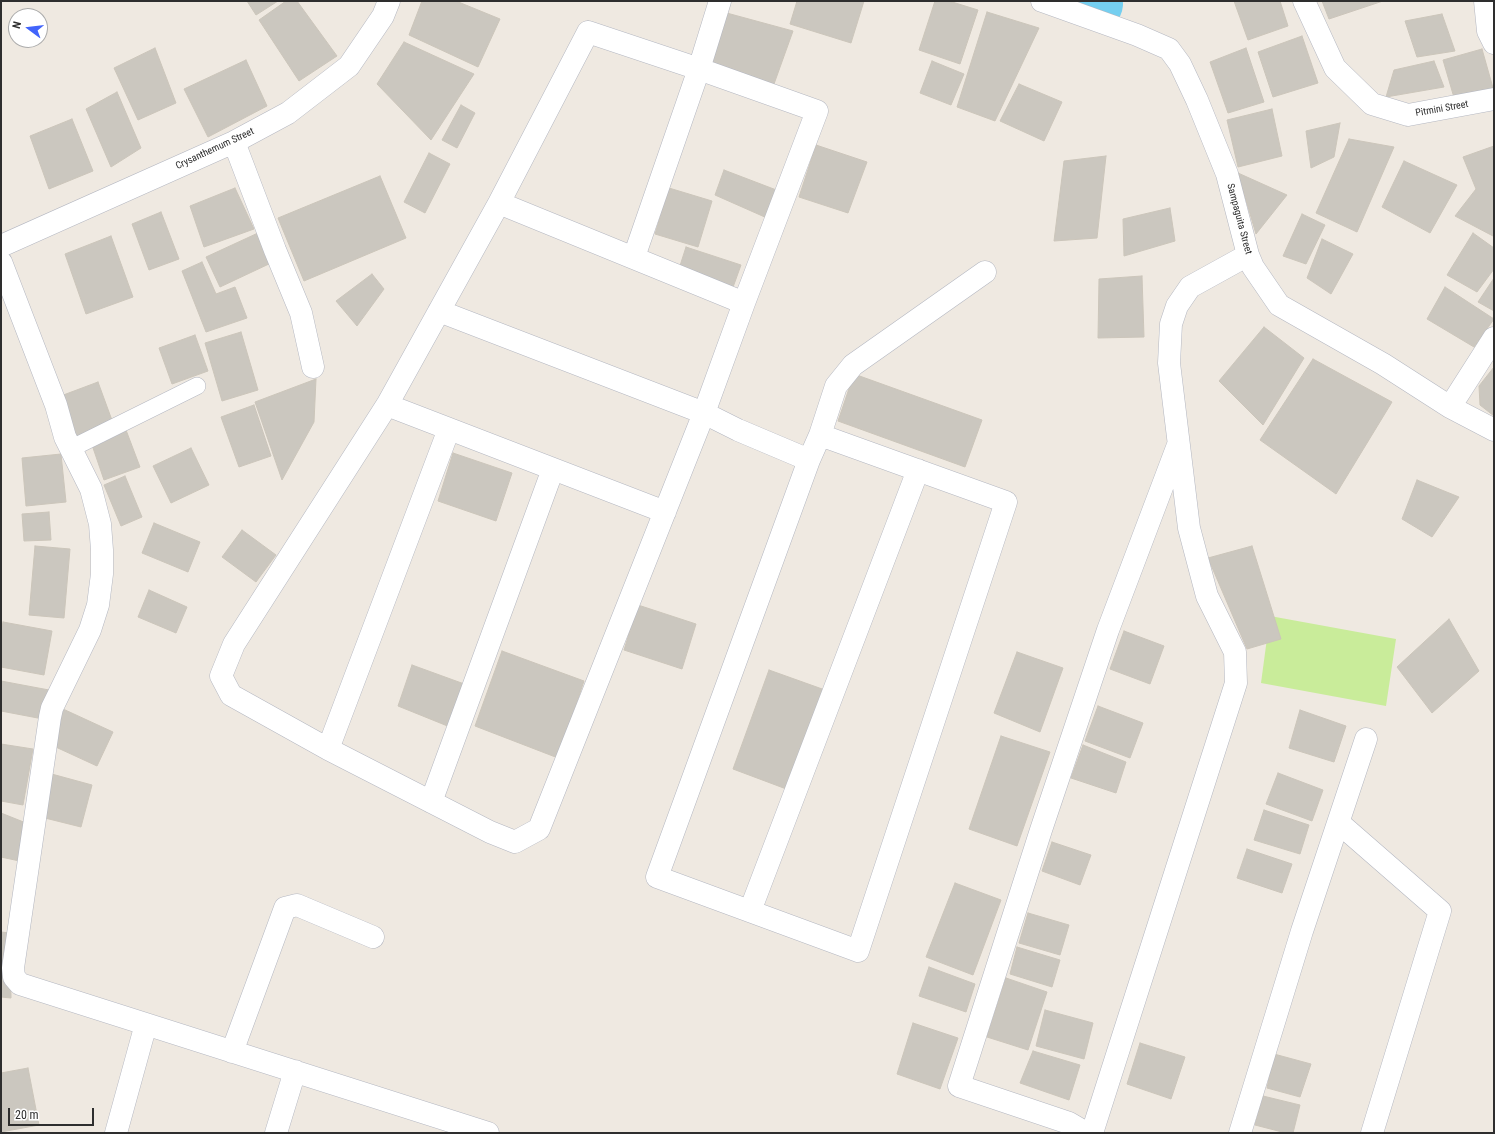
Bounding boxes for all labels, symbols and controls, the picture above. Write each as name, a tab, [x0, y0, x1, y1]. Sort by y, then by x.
north arrow	[8, 8, 48, 48]
text: N	[10, 20, 24, 30]
street label: Pitmini Street	[1415, 98, 1469, 120]
street label: Crysanthemum Street	[174, 126, 256, 172]
street label: Sampaguita Street	[1224, 182, 1254, 256]
scale bar	[10, 1100, 96, 1126]
text: 20 m	[15, 1108, 39, 1122]

